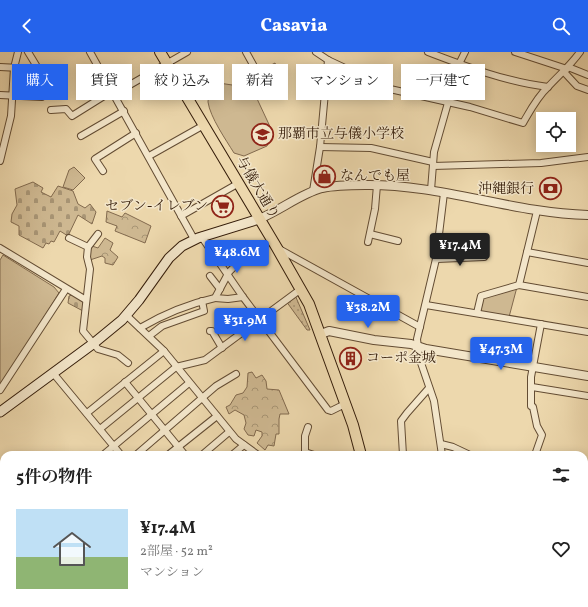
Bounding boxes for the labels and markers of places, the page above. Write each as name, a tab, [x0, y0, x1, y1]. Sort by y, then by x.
school or university icon: 那覇市立与儀小学校	[250, 121, 276, 147]
place label: 那覇市立与儀小学校	[278, 125, 404, 144]
shop icon: なんでも屋	[312, 163, 338, 189]
place label: なんでも屋	[340, 167, 410, 186]
bank icon: 沖縄銀行	[537, 176, 563, 202]
place label: 沖縄銀行	[478, 180, 534, 199]
supermarket icon: セブン-イレブン	[210, 193, 236, 219]
place label: セブン-イレブン	[105, 197, 208, 216]
pin: ¥17.4M	[427, 233, 493, 267]
pin: ¥48.6M	[204, 240, 270, 274]
pin: ¥38.2M	[335, 295, 401, 329]
pin: ¥31.9M	[212, 308, 278, 342]
pin: ¥47.3M	[468, 337, 534, 371]
building icon: コーポ金城	[337, 345, 363, 371]
place label: コーポ金城	[366, 349, 436, 368]

